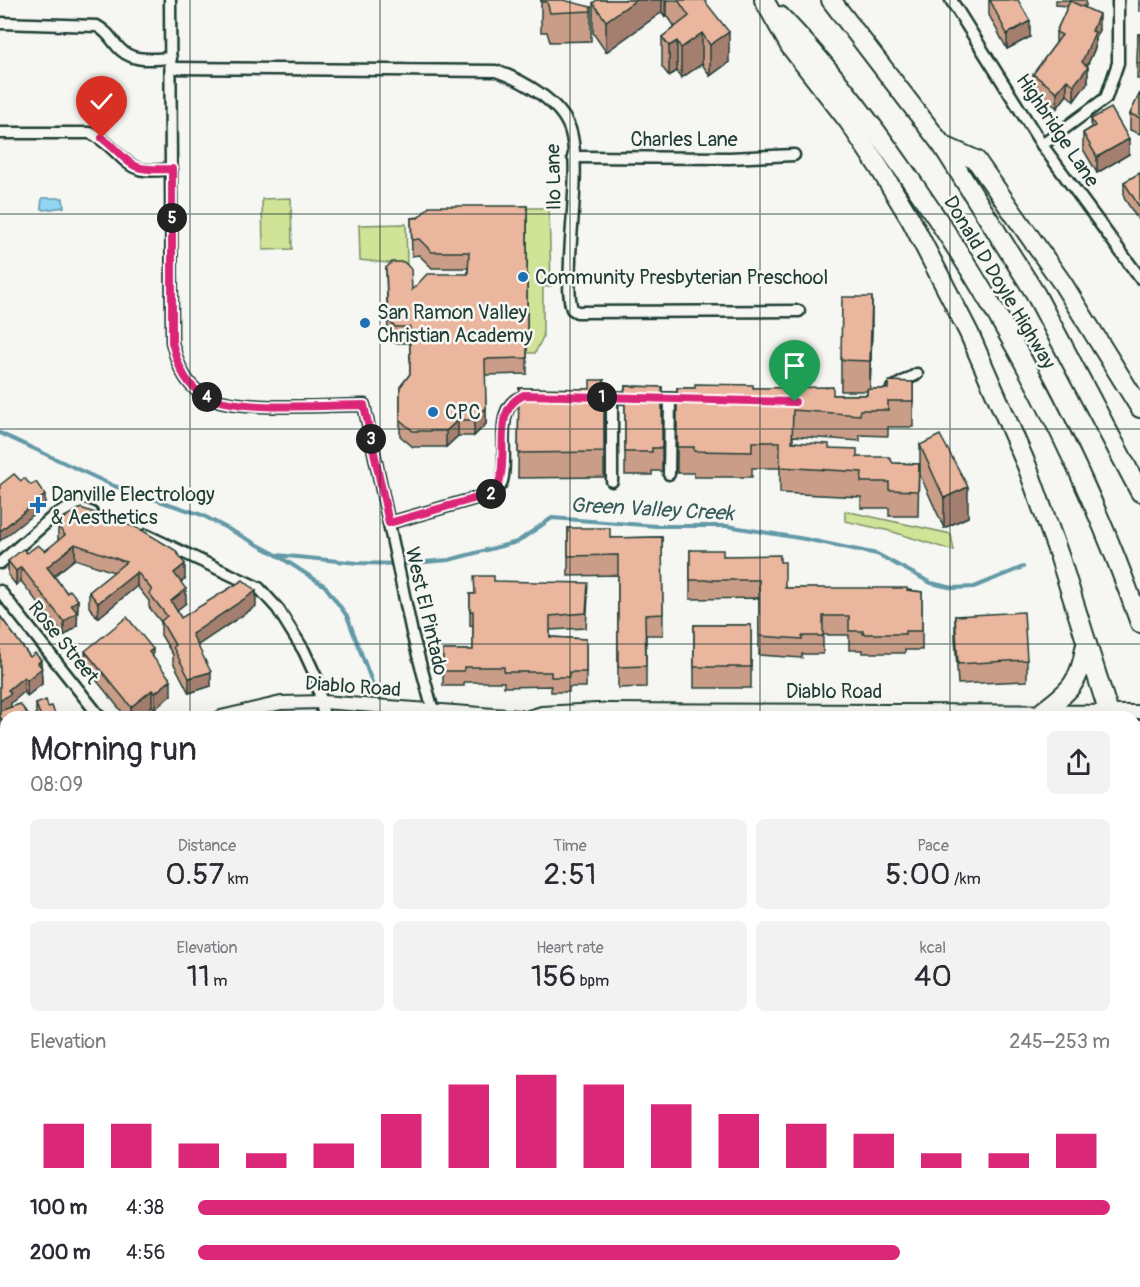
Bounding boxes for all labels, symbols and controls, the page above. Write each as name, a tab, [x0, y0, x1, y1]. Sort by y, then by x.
street label: Highbridge Lane	[1010, 69, 1105, 192]
pin	[76, 76, 127, 138]
icon: check	[85, 85, 118, 118]
street label: Charles Lane	[630, 127, 738, 152]
street label: Ilo Lane	[540, 143, 567, 211]
street label: Donald D Doyle Highway	[938, 191, 1061, 374]
pin: 5	[157, 203, 187, 233]
text: 5	[168, 208, 176, 228]
place label: Community Presbyterian Preschool	[535, 265, 828, 290]
marker: Community Presbyterian Preschool	[516, 270, 530, 284]
place label: San Ramon Valley Christian Academy	[377, 300, 533, 348]
marker: San Ramon Valley Christian Academy	[358, 316, 372, 330]
pin	[769, 340, 820, 402]
icon: arrive	[778, 349, 811, 382]
pin: 4	[192, 382, 222, 412]
pin: 1	[587, 382, 617, 412]
text: 4	[202, 387, 212, 407]
text: 1	[599, 387, 605, 407]
place label: CPC	[445, 400, 481, 425]
marker: CPC	[426, 405, 440, 419]
pin: 3	[356, 424, 386, 454]
text: 3	[367, 429, 375, 449]
pin: 2	[476, 479, 506, 509]
place label: Danville Electrology & Aesthetics	[51, 482, 215, 530]
text: 2	[487, 484, 495, 504]
water label: Green Valley Creek	[570, 492, 737, 527]
marker: Danville Electrology & Aesthetics	[29, 496, 47, 514]
street label: West El Pintado	[400, 545, 453, 678]
street label: Rose Street	[23, 596, 105, 690]
street label: Diablo Road	[304, 671, 402, 702]
street label: Diablo Road	[786, 679, 882, 704]
text: Morning run	[30, 729, 197, 770]
button: share	[1047, 731, 1110, 794]
text: 08:09	[30, 772, 83, 797]
text: Distance	[178, 836, 236, 856]
text: Time	[553, 836, 587, 856]
text: Pace	[917, 836, 949, 856]
text: 0.57	[165, 856, 224, 893]
text: 2:51	[544, 856, 596, 893]
text: 5:00	[885, 856, 951, 893]
text: km	[224, 869, 249, 889]
text: /km	[951, 869, 981, 889]
text: Elevation	[177, 938, 237, 958]
text: Heart rate	[536, 938, 604, 958]
text: kcal	[920, 938, 946, 958]
text: 11	[186, 958, 210, 995]
text: 156	[531, 958, 576, 995]
text: 40	[914, 958, 952, 995]
text: m	[210, 971, 228, 991]
text: bpm	[576, 971, 609, 991]
text: Elevation	[30, 1029, 106, 1054]
text: 245–253 m	[1009, 1029, 1110, 1054]
text: 100 m	[30, 1195, 87, 1220]
text: 4:38	[126, 1195, 164, 1220]
text: 200 m	[30, 1240, 91, 1265]
text: 4:56	[126, 1240, 165, 1265]

